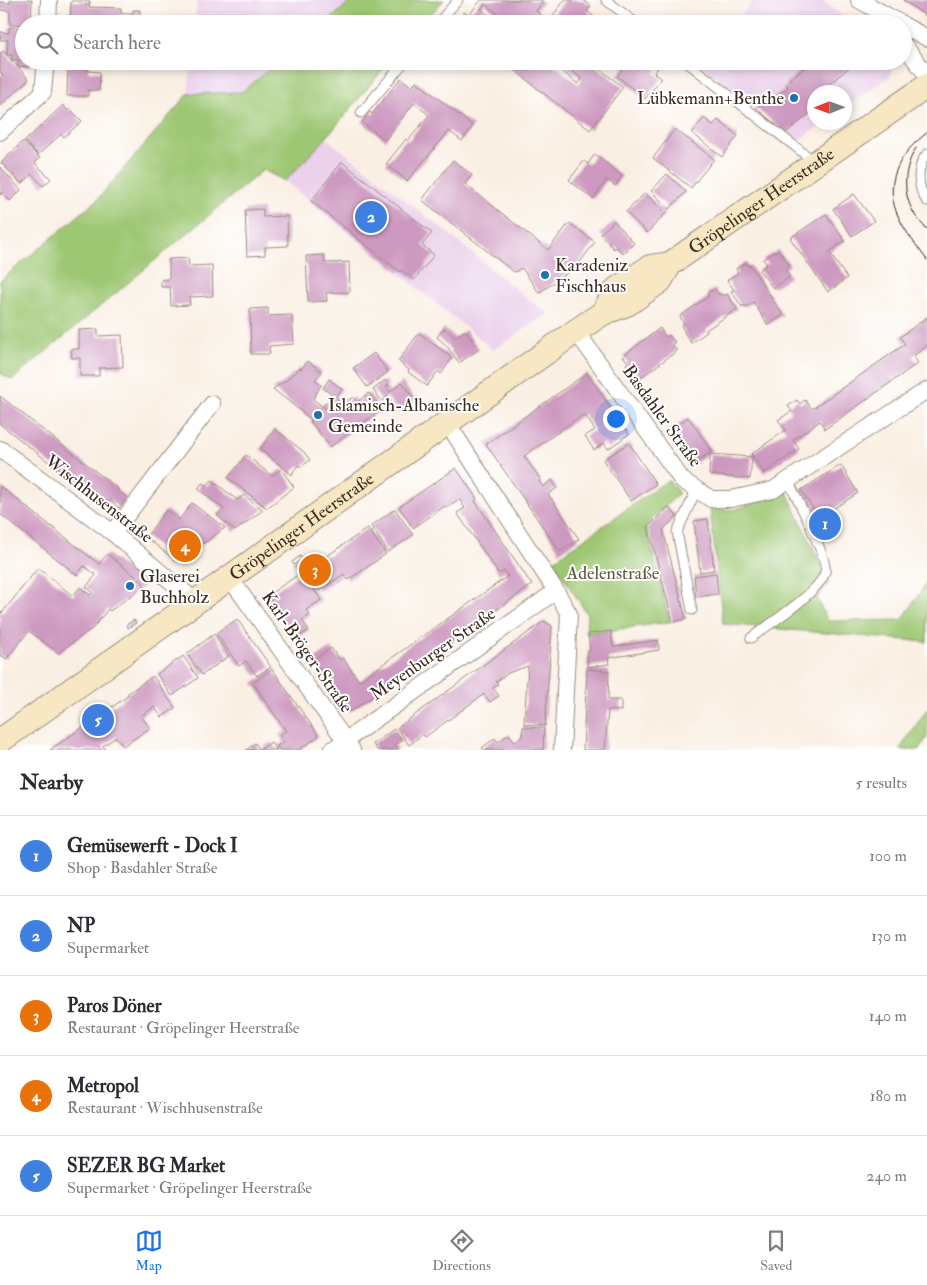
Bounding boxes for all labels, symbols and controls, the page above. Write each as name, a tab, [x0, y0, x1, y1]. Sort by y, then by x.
search box	[15, 15, 912, 70]
icon: search	[33, 29, 61, 57]
text: Search here	[73, 31, 161, 55]
north arrow	[807, 85, 852, 130]
place label: Lübkemann+Benthe	[637, 87, 784, 110]
marker: Lübkemann+Benthe	[788, 92, 800, 104]
street label: Gröpelinger Heerstraße	[684, 142, 839, 259]
pin: 2	[355, 198, 387, 236]
place label: Karadeniz Fischhaus	[555, 254, 629, 298]
marker: Karadeniz Fischhaus	[539, 269, 551, 281]
street label: Basdahler Straße	[617, 360, 707, 472]
place label: Islamisch-Albanische Gemeinde	[328, 394, 480, 438]
your location	[603, 406, 629, 432]
marker: Islamisch-Albanische Gemeinde	[312, 409, 324, 421]
street label: Wischhusenstraße	[40, 449, 158, 549]
street label: Gröpelinger Heerstraße	[225, 467, 379, 586]
pin: 1	[809, 505, 841, 543]
pin: 4	[169, 527, 201, 565]
pin: 3	[299, 551, 331, 589]
park label: Adelenstraße	[566, 562, 660, 585]
place label: Glaserei Buchholz	[140, 565, 209, 609]
marker: Glaserei Buchholz	[124, 580, 136, 592]
street label: Karl-Bröger-Straße	[256, 587, 358, 718]
street label: Meyenburger Straße	[366, 602, 501, 706]
pin: 5	[82, 701, 114, 739]
text: Nearby	[20, 769, 83, 796]
text: 5 results	[856, 773, 907, 793]
text: Gemüsewerft - Dock I	[67, 834, 238, 858]
text: 1	[33, 846, 39, 866]
text: 100 m	[869, 846, 907, 866]
text: Shop · Basdahler Straße	[67, 858, 217, 878]
text: NP	[67, 914, 95, 938]
text: 2	[32, 926, 40, 946]
text: 130 m	[871, 926, 907, 946]
text: Supermarket	[67, 938, 149, 958]
text: Paros Döner	[67, 994, 162, 1018]
text: 3	[33, 1006, 39, 1026]
text: 140 m	[869, 1006, 907, 1026]
text: Restaurant · Gröpelinger Heerstraße	[67, 1018, 299, 1038]
text: Metropol	[67, 1074, 139, 1098]
text: 4	[32, 1086, 40, 1106]
text: 180 m	[870, 1086, 907, 1106]
text: Restaurant · Wischhusenstraße	[67, 1098, 263, 1118]
text: SEZER BG Market	[67, 1154, 225, 1178]
text: 5	[32, 1166, 40, 1186]
text: 240 m	[866, 1166, 907, 1186]
text: Supermarket · Gröpelinger Heerstraße	[67, 1178, 312, 1198]
tab: Map	[135, 1227, 163, 1274]
tab: Directions	[432, 1227, 491, 1274]
tab: Saved	[760, 1227, 792, 1274]

